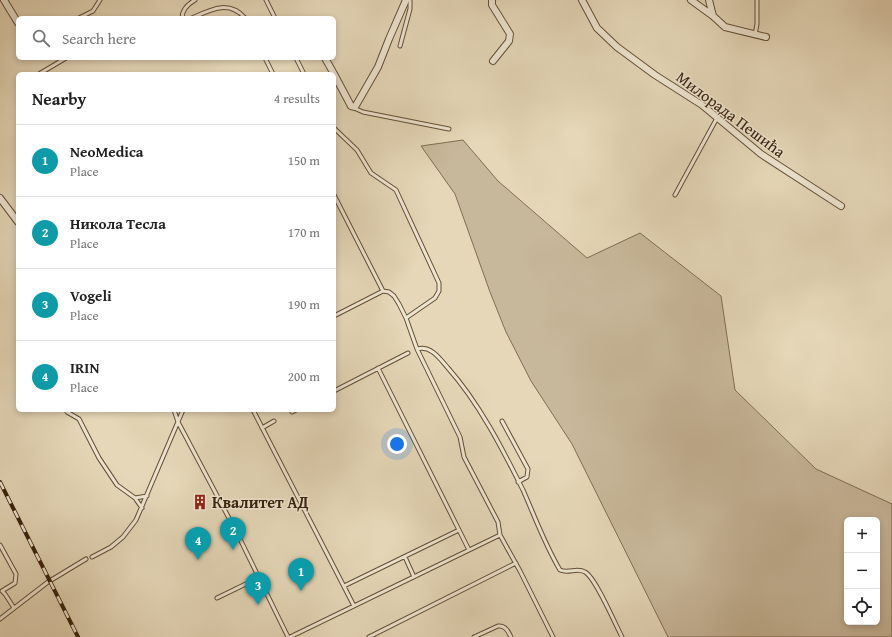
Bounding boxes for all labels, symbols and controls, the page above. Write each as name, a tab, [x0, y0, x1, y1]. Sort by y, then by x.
search box	[16, 16, 336, 60]
icon: search	[30, 27, 52, 49]
text: Search here	[62, 28, 136, 49]
street label: Милорада Пешића	[671, 65, 791, 163]
text: Nearby	[32, 86, 86, 111]
text: 4 results	[274, 89, 320, 108]
text: NeoMedica	[70, 141, 144, 162]
text: 1	[42, 151, 48, 170]
text: 150 m	[288, 151, 320, 170]
text: Place	[70, 162, 99, 181]
text: Никола Тесла	[70, 213, 166, 234]
text: 2	[42, 223, 48, 242]
text: 170 m	[288, 223, 320, 242]
text: Place	[70, 234, 99, 253]
text: Vogeli	[70, 285, 112, 306]
text: 3	[42, 295, 48, 314]
text: 190 m	[288, 295, 320, 314]
text: Place	[70, 306, 99, 325]
text: IRIN	[70, 357, 99, 378]
text: 4	[42, 367, 48, 386]
text: 200 m	[288, 367, 320, 386]
text: Place	[70, 378, 99, 397]
your location	[387, 434, 407, 454]
place label: Квалитет АД	[212, 490, 309, 514]
building icon: Квалитет АД	[191, 493, 209, 511]
pin: 2	[220, 517, 246, 550]
map controls	[844, 517, 880, 625]
button: +	[844, 517, 880, 553]
pin: 4	[185, 527, 211, 560]
button: −	[844, 553, 880, 589]
pin: 1	[288, 558, 314, 591]
pin: 3	[245, 572, 271, 605]
button: locate	[844, 589, 880, 625]

